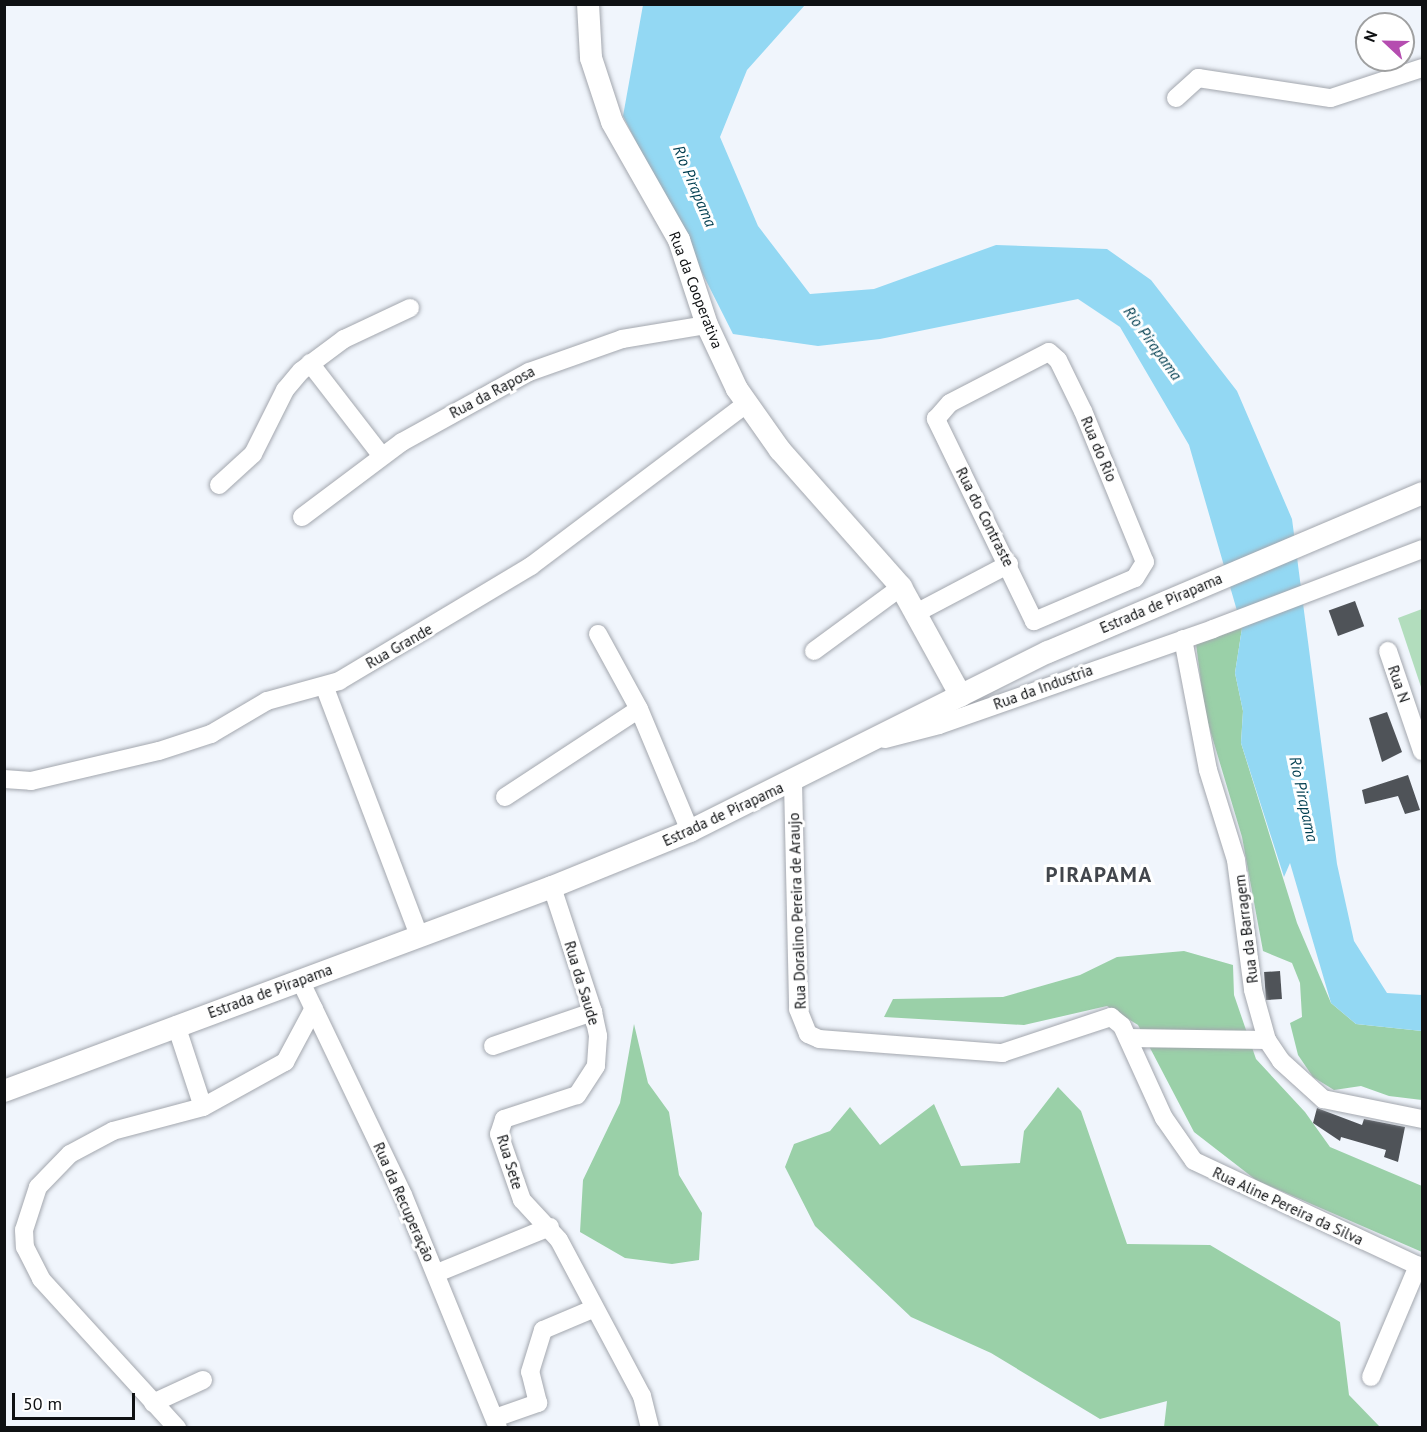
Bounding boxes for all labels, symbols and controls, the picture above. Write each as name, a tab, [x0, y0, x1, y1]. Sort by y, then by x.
north arrow	[1355, 12, 1415, 72]
text: N	[1359, 27, 1381, 45]
water label: Rio Pirapama	[669, 142, 721, 230]
street label: Rua da Cooperativa	[665, 229, 727, 351]
water label: Rio Pirapama	[1120, 302, 1186, 384]
street label: Rua da Raposa	[446, 362, 538, 422]
street label: Rua do Rio	[1077, 414, 1121, 484]
street label: Rua do Contraste	[952, 464, 1018, 570]
street label: Estrada de Pirapama	[1097, 569, 1225, 637]
street label: Rua Grande	[362, 620, 436, 672]
street label: Rua da Industria	[991, 661, 1095, 713]
street label: Rua N	[1384, 663, 1414, 705]
water label: Rio Pirapama	[1286, 755, 1322, 843]
street label: Estrada de Pirapama	[660, 778, 786, 850]
street label: Rua Doralino Pereira de Araujo	[785, 812, 809, 1010]
district label: PIRAPAMA	[1045, 862, 1153, 888]
street label: Rua da Barragem	[1230, 874, 1262, 984]
street label: Rua da Saude	[561, 939, 603, 1027]
street label: Estrada de Pirapama	[205, 960, 335, 1022]
street label: Rua Sete	[493, 1132, 527, 1192]
street label: Rua da Recuperação	[370, 1139, 438, 1265]
street label: Rua Aline Pereira da Silva	[1210, 1163, 1366, 1249]
scale bar	[15, 1381, 138, 1419]
text: 50 m	[23, 1392, 62, 1415]

